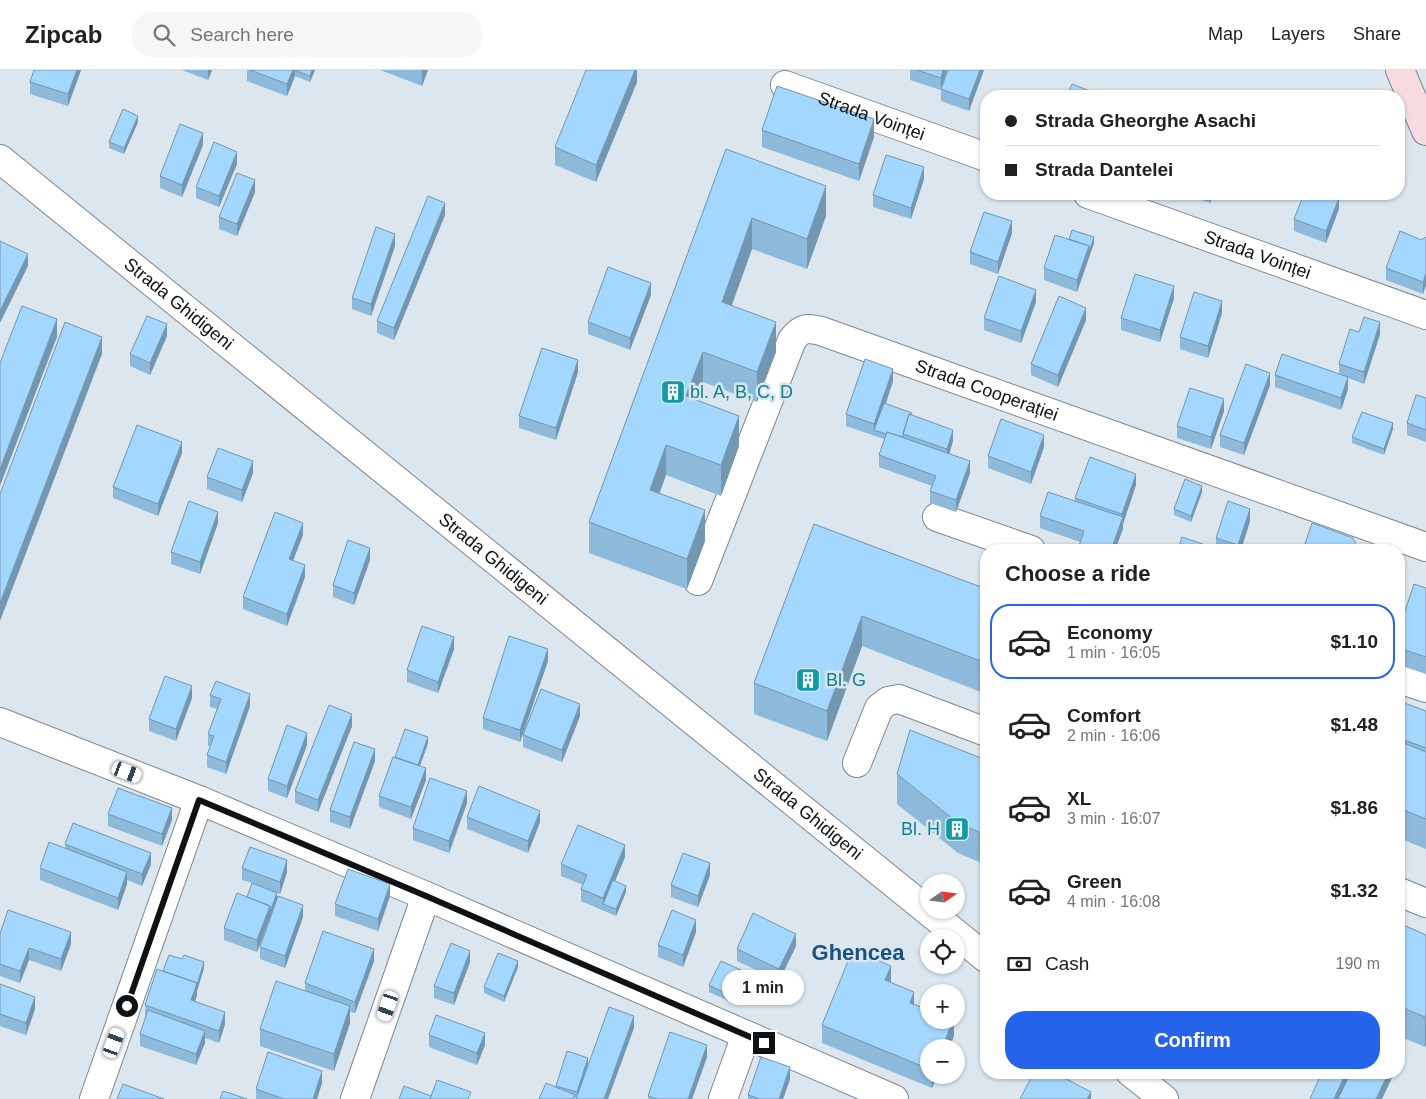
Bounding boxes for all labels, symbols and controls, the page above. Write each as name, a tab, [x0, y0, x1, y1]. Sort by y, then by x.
search box	[132, 12, 482, 57]
text: Zipcab	[25, 21, 102, 48]
icon: search	[150, 21, 178, 49]
text: Search here	[190, 24, 294, 45]
text: Map	[1208, 24, 1243, 44]
text: Layers	[1271, 24, 1325, 44]
text: Share	[1353, 24, 1401, 44]
street label: Strada Voinței	[815, 88, 928, 144]
text: Strada Gheorghe Asachi	[1035, 110, 1256, 131]
text: Strada Dantelei	[1035, 159, 1173, 180]
street label: Strada Voinței	[1201, 226, 1314, 283]
street label: Strada Ghidigeni	[120, 254, 237, 354]
street label: Strada Cooperației	[913, 356, 1061, 425]
building icon: bl. A, B, C, D	[660, 379, 686, 405]
place label: bl. A, B, C, D	[690, 382, 793, 402]
street label: Strada Ghidigeni	[435, 509, 552, 609]
text: Choose a ride	[1005, 561, 1150, 586]
icon: car	[1007, 619, 1052, 664]
text: Economy	[1067, 622, 1153, 643]
text: $1.10	[1330, 631, 1378, 652]
text: 1 min · 16:05	[1067, 644, 1160, 661]
building icon: Bl. G	[795, 667, 821, 693]
place label: Bl. G	[826, 670, 866, 690]
icon: car	[1007, 702, 1052, 747]
text: Comfort	[1067, 705, 1141, 726]
text: $1.48	[1330, 714, 1378, 735]
text: 2 min · 16:06	[1067, 727, 1160, 744]
car	[110, 760, 143, 784]
street label: Strada Ghidigeni	[750, 764, 866, 864]
icon: car	[1007, 785, 1052, 830]
text: XL	[1067, 788, 1091, 809]
text: $1.86	[1330, 797, 1378, 818]
text: 3 min · 16:07	[1067, 810, 1160, 827]
building icon: Bl. H	[944, 816, 970, 842]
place label: Bl. H	[901, 819, 940, 839]
icon: car	[1007, 868, 1052, 913]
text: Green	[1067, 871, 1122, 892]
north arrow	[920, 874, 965, 919]
map controls	[920, 874, 965, 1084]
text: $1.32	[1330, 880, 1378, 901]
text: 4 min · 16:08	[1067, 893, 1160, 910]
button: locate	[920, 929, 965, 974]
district label: Ghencea	[812, 940, 905, 965]
icon: cash	[1005, 950, 1033, 978]
text: Cash	[1045, 953, 1089, 974]
text: 190 m	[1336, 955, 1380, 972]
callout: 1 min	[723, 970, 805, 1006]
text: 1 min	[742, 979, 784, 996]
button: +	[920, 984, 965, 1029]
car	[376, 989, 399, 1023]
route start	[116, 995, 138, 1017]
button: Confirm	[1005, 1011, 1380, 1069]
car	[101, 1026, 126, 1060]
route end	[753, 1032, 775, 1054]
button: −	[920, 1039, 965, 1084]

